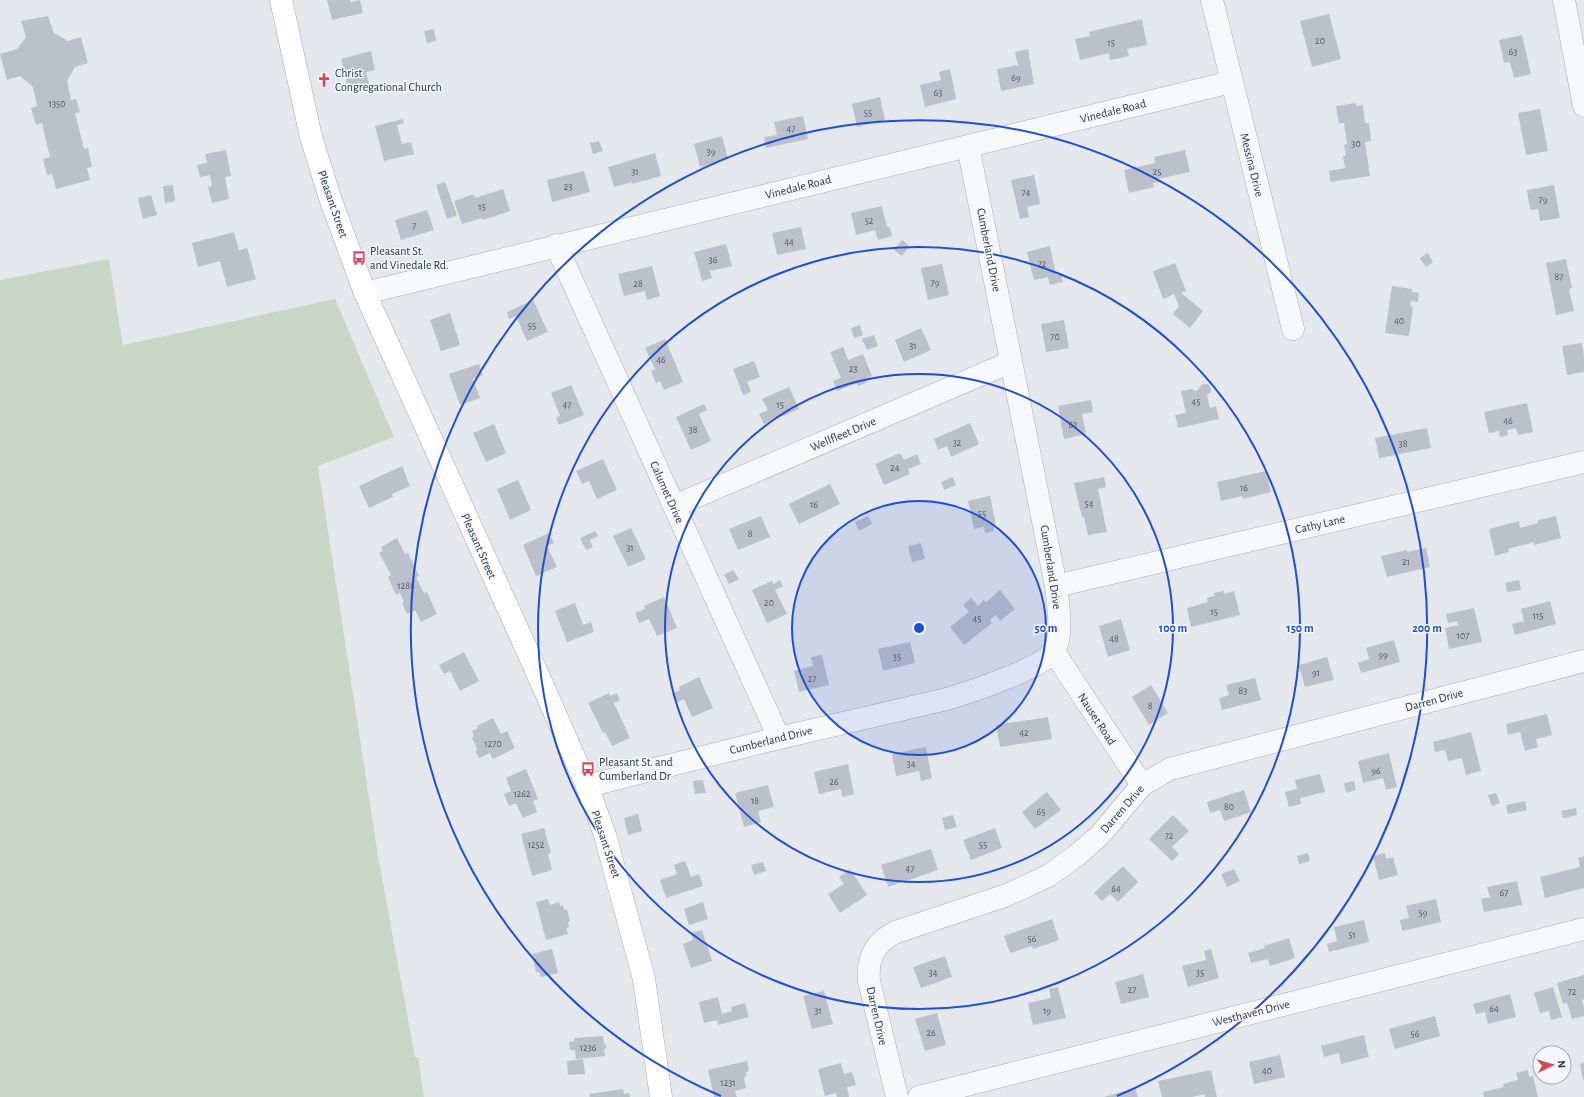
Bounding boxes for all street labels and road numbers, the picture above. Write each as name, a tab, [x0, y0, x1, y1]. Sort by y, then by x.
street label: Vinedale Road	[1079, 97, 1147, 125]
street label: Messina Drive	[1238, 132, 1266, 198]
street label: Pleasant Street	[316, 169, 350, 239]
street label: Vinedale Road	[764, 173, 832, 201]
street label: Cumberland Drive	[975, 207, 1003, 293]
street label: Wellfleet Drive	[808, 415, 878, 453]
street label: Calumet Drive	[648, 459, 686, 525]
street label: Pleasant Street	[459, 511, 499, 581]
street label: Cathy Lane	[1294, 512, 1346, 537]
street label: Cumberland Drive	[1038, 524, 1064, 610]
street label: Darren Drive	[1404, 686, 1464, 714]
street label: Nauset Road	[1076, 691, 1118, 747]
street label: Cumberland Drive	[728, 724, 814, 756]
street label: Darren Drive	[1098, 783, 1146, 835]
street label: Pleasant Street	[589, 809, 623, 879]
street label: Darren Drive	[864, 986, 890, 1046]
street label: Westhaven Drive	[1211, 998, 1291, 1028]

